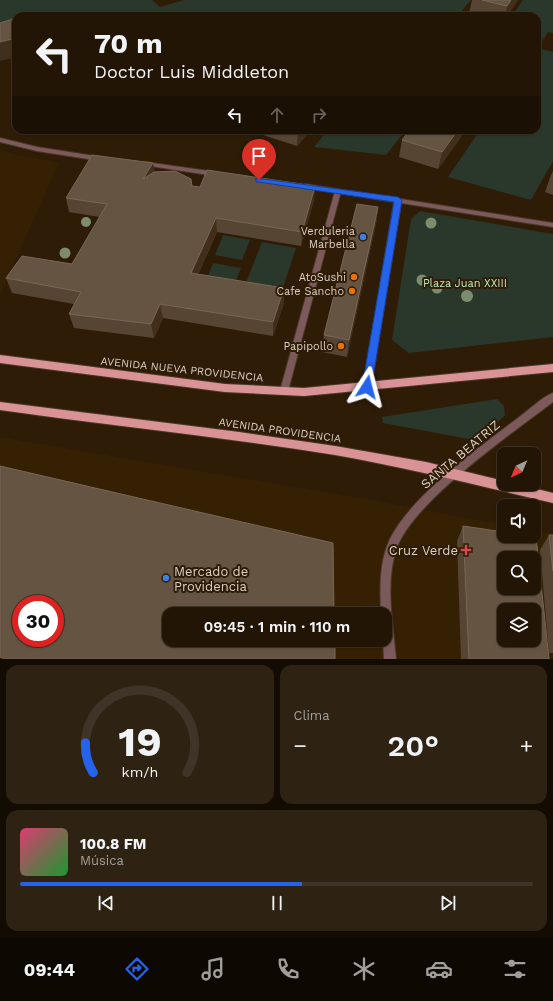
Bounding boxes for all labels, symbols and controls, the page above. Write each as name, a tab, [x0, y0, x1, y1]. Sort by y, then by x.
text: 70 m	[94, 27, 163, 60]
icon: left	[28, 28, 80, 80]
text: Doctor Luis Middleton	[94, 61, 289, 82]
icon: left	[224, 104, 246, 126]
icon: ahead	[266, 104, 288, 126]
icon: right	[308, 104, 330, 126]
pin	[242, 139, 276, 180]
icon: arrive	[248, 145, 270, 167]
place label: Verduleria Marbella	[301, 225, 355, 251]
marker: Verduleria Marbella	[358, 232, 368, 242]
place label: AtoSushi	[299, 271, 346, 284]
marker: AtoSushi	[349, 272, 359, 282]
park label: Plaza Juan XXIII	[423, 277, 507, 290]
place label: Cafe Sancho	[276, 285, 344, 298]
marker: Cafe Sancho	[347, 286, 357, 296]
place label: Papipollo	[283, 340, 333, 353]
marker: Papipollo	[336, 341, 346, 351]
street label: AVENIDA NUEVA PROVIDENCIA	[100, 354, 264, 385]
position arrow	[346, 366, 388, 408]
street label: AVENIDA PROVIDENCIA	[218, 415, 342, 446]
street label: SANTA BEATRIZ	[418, 417, 503, 492]
north arrow	[497, 447, 541, 491]
map controls	[497, 447, 541, 647]
button: sound	[497, 499, 541, 543]
place label: Cruz Verde	[389, 543, 458, 558]
marker: Cruz Verde	[461, 545, 471, 555]
button: search	[497, 551, 541, 595]
place label: Mercado de Providencia	[174, 564, 248, 594]
marker: Mercado de Providencia	[161, 573, 171, 583]
speed limit sign: 30	[12, 595, 64, 647]
button: layers	[497, 603, 541, 647]
text: 09:45 · 1 min · 110 m	[204, 618, 350, 636]
text: Clima	[294, 708, 330, 723]
text: 19	[118, 716, 162, 765]
text: 20°	[388, 728, 439, 763]
text: −	[294, 733, 307, 758]
text: +	[520, 733, 533, 758]
text: km/h	[121, 763, 158, 779]
text: 100.8 FM	[80, 835, 147, 853]
text: Música	[80, 853, 124, 868]
icon: previous	[95, 892, 117, 914]
icon: pause	[266, 892, 288, 914]
icon: next	[437, 892, 459, 914]
icon: directions	[123, 955, 151, 983]
icon: music	[199, 955, 227, 983]
icon: phone	[274, 955, 302, 983]
icon: climate	[350, 955, 378, 983]
icon: car	[425, 955, 453, 983]
icon: filters	[501, 955, 529, 983]
text: 09:44	[24, 959, 75, 980]

